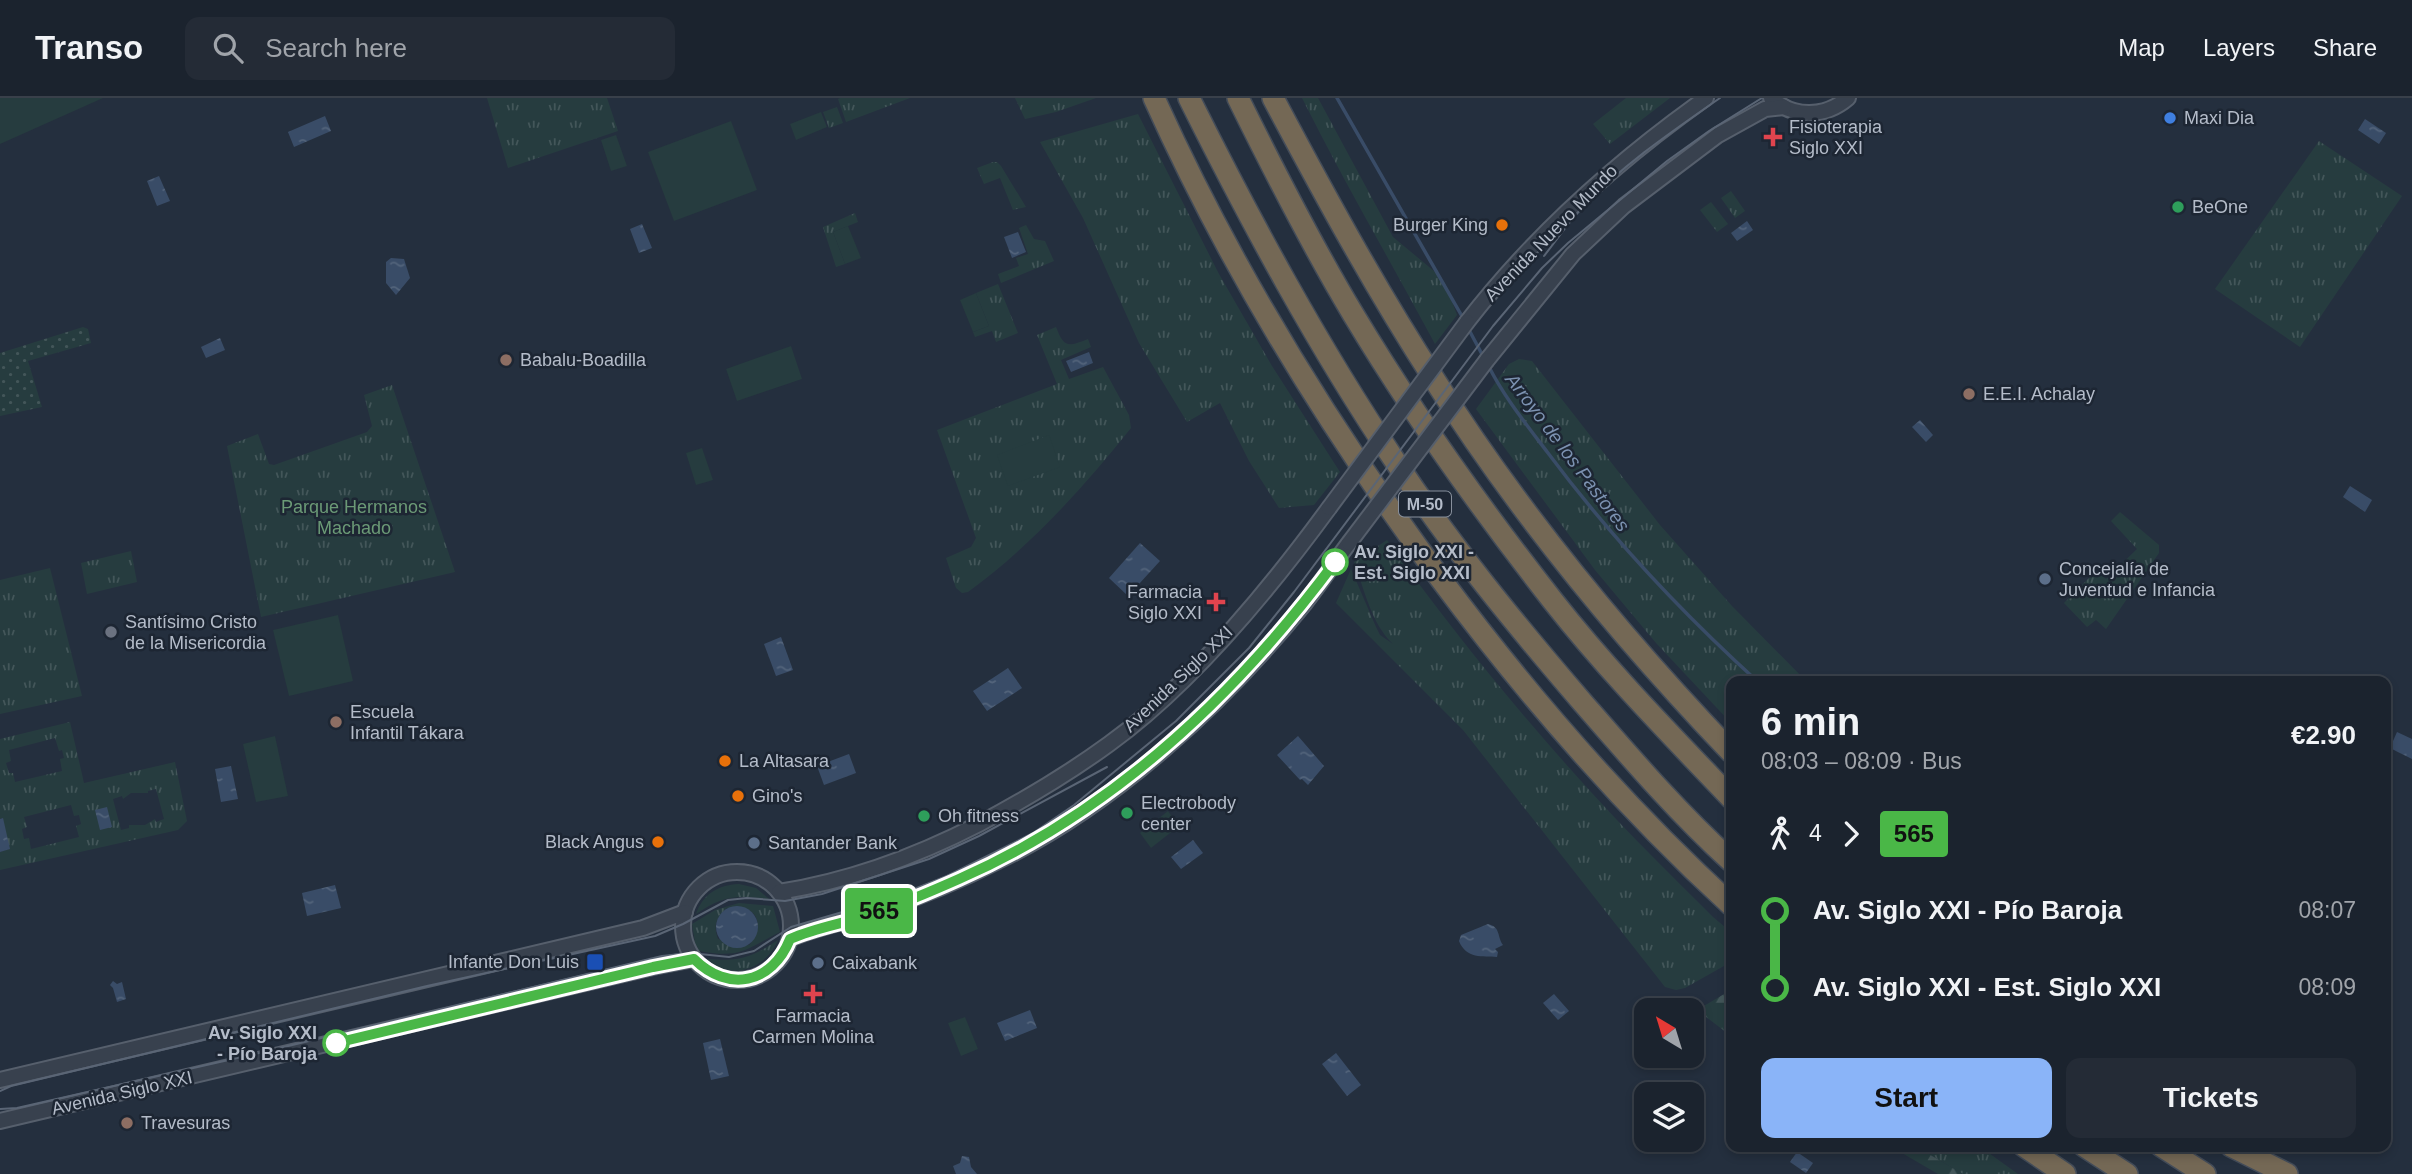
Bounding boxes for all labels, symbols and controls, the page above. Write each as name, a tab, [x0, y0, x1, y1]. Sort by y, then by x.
search box	[185, 17, 675, 80]
text: Transo	[35, 29, 143, 66]
icon: search	[209, 29, 247, 67]
text: Search here	[265, 33, 407, 63]
text: Map	[2118, 34, 2165, 61]
text: Layers	[2203, 34, 2275, 61]
text: Share	[2313, 34, 2377, 61]
place label: Maxi Dia	[2184, 108, 2255, 128]
marker: Maxi Dia	[2162, 110, 2178, 126]
place label: Fisioterapia Siglo XXI	[1789, 117, 1883, 158]
marker: Fisioterapia Siglo XXI	[1763, 127, 1783, 147]
street label: Avenida Nuevo Mundo	[1481, 161, 1621, 305]
place label: BeOne	[2192, 197, 2248, 217]
marker: BeOne	[2170, 199, 2186, 215]
place label: Burger King	[1393, 215, 1488, 235]
marker: Burger King	[1494, 217, 1510, 233]
place label: Babalu-Boadilla	[520, 350, 647, 370]
marker: Babalu-Boadilla	[498, 352, 514, 368]
water label: Arroyo de los Pastores	[1501, 368, 1634, 536]
place label: E.E.I. Achalay	[1983, 384, 2095, 404]
marker: E.E.I. Achalay	[1961, 386, 1977, 402]
road number: M-50	[1399, 492, 1451, 516]
park label: Parque Hermanos Machado	[281, 497, 427, 538]
place label: Av. Siglo XXI - Est. Siglo XXI	[1354, 542, 1474, 583]
marker: Av. Siglo XXI - Est. Siglo XXI	[1322, 549, 1348, 575]
place label: Concejalía de Juventud e Infancia	[2059, 559, 2216, 600]
marker: Concejalía de Juventud e Infancia	[2037, 571, 2053, 587]
place label: Farmacia Siglo XXI	[1127, 582, 1203, 623]
marker: Farmacia Siglo XXI	[1208, 594, 1224, 610]
place label: Santísimo Cristo de la Misericordia	[125, 612, 267, 653]
street label: Avenida Siglo XXI	[1119, 622, 1237, 736]
marker: Santísimo Cristo de la Misericordia	[103, 624, 119, 640]
text: 6 min	[1761, 701, 1860, 743]
place label: Escuela Infantil Tákara	[350, 702, 465, 743]
marker: Escuela Infantil Tákara	[328, 714, 344, 730]
text: €2.90	[2291, 720, 2356, 750]
text: 08:03 – 08:09 · Bus	[1761, 748, 1962, 774]
place label: La Altasara	[739, 751, 830, 771]
marker: La Altasara	[717, 753, 733, 769]
place label: Gino's	[752, 786, 802, 806]
marker: Gino's	[730, 788, 746, 804]
place label: Electrobody center	[1141, 793, 1236, 834]
marker: Electrobody center	[1119, 805, 1135, 821]
place label: Oh fitness	[938, 806, 1019, 826]
marker: Oh fitness	[916, 808, 932, 824]
icon: walk	[1761, 815, 1799, 853]
icon: forward	[1832, 815, 1870, 853]
text: 4	[1809, 820, 1822, 846]
text: 565	[1894, 820, 1934, 847]
place label: Black Angus	[545, 832, 644, 852]
place label: Santander Bank	[768, 833, 898, 853]
marker: Black Angus	[650, 834, 666, 850]
marker: Santander Bank	[746, 835, 762, 851]
line badge: 565	[839, 888, 919, 934]
text: Av. Siglo XXI - Pío Baroja	[1813, 895, 2122, 925]
text: 565	[859, 897, 899, 924]
text: 08:07	[2298, 897, 2356, 923]
place label: Infante Don Luis	[448, 952, 579, 972]
marker: Infante Don Luis	[585, 952, 605, 972]
place label: Caixabank	[832, 953, 918, 973]
marker: Caixabank	[810, 955, 826, 971]
text: Av. Siglo XXI - Est. Siglo XXI	[1813, 972, 2161, 1002]
text: 08:09	[2298, 974, 2356, 1000]
marker: Farmacia Carmen Molina	[805, 986, 821, 1002]
north arrow	[1634, 998, 1704, 1068]
map controls	[1634, 998, 1704, 1152]
place label: Farmacia Carmen Molina	[752, 1006, 875, 1047]
place label: Av. Siglo XXI - Pío Baroja	[208, 1023, 318, 1064]
marker: Av. Siglo XXI - Pío Baroja	[323, 1030, 349, 1056]
button: Start	[1761, 1058, 2052, 1138]
button: Tickets	[2066, 1058, 2356, 1138]
street label: Avenida Siglo XXI	[50, 1067, 194, 1119]
button: layers	[1634, 1082, 1704, 1152]
place label: Travesuras	[141, 1113, 230, 1133]
marker: Travesuras	[119, 1115, 135, 1131]

